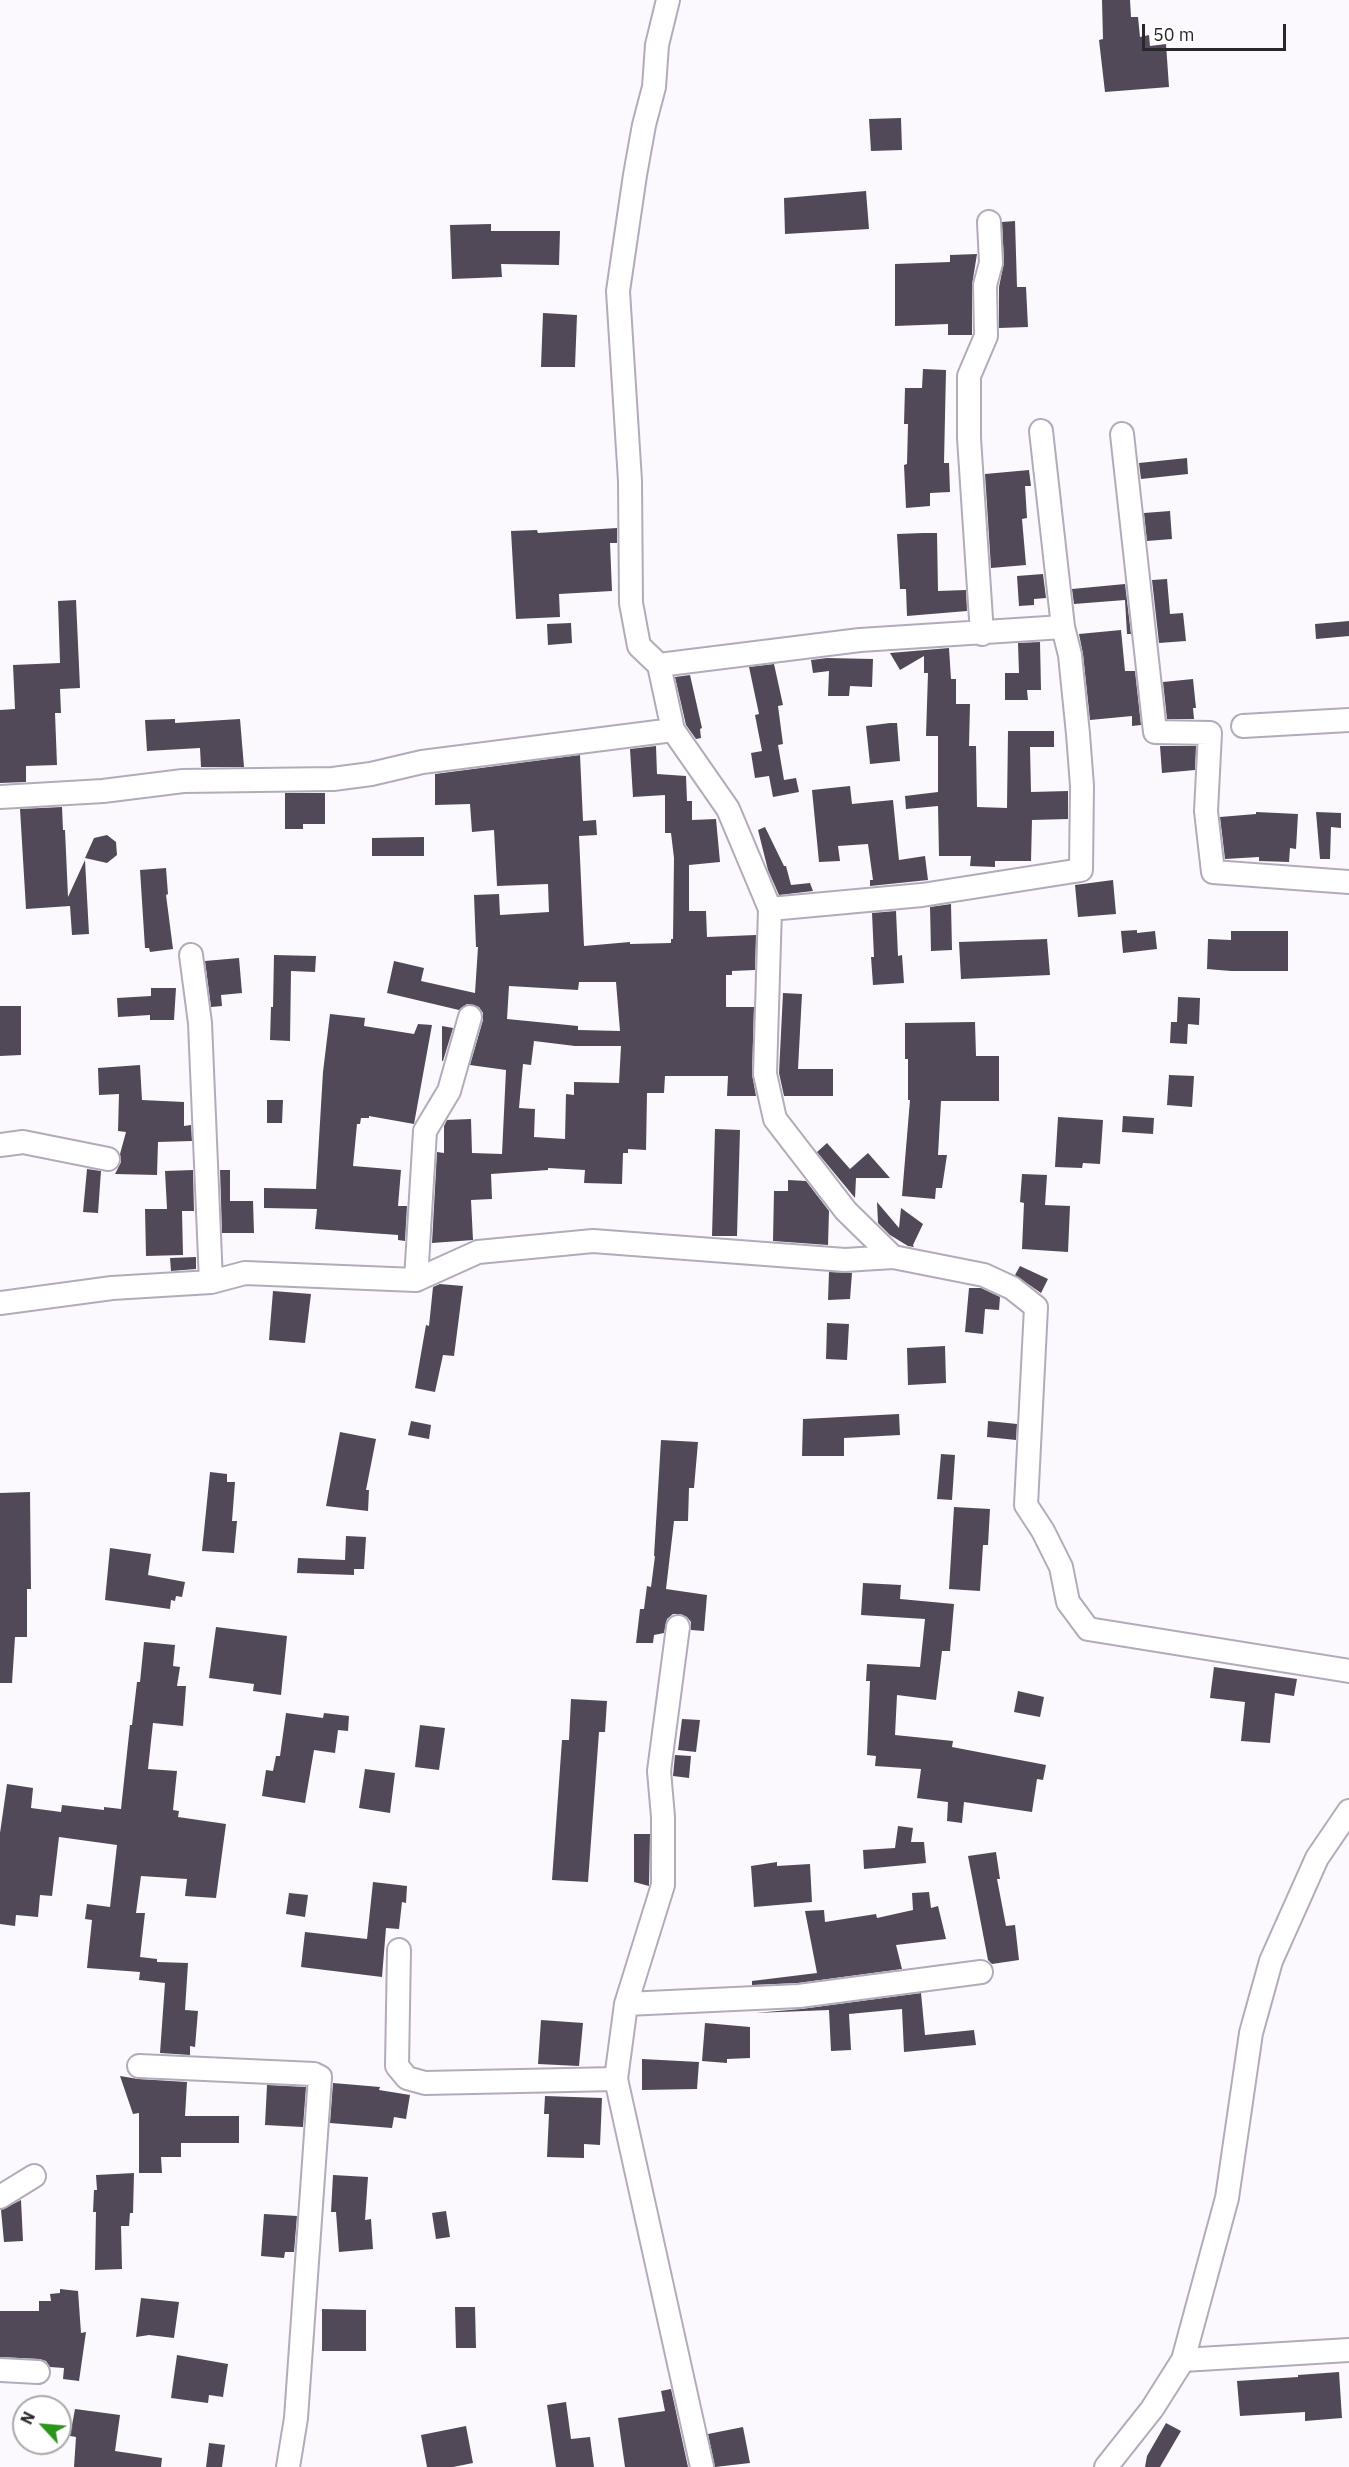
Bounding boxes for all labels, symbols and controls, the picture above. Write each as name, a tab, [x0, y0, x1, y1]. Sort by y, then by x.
scale bar	[1145, 12, 1289, 50]
text: 50 m	[1153, 23, 1195, 46]
north arrow	[12, 2395, 72, 2455]
text: N	[16, 2408, 39, 2428]

